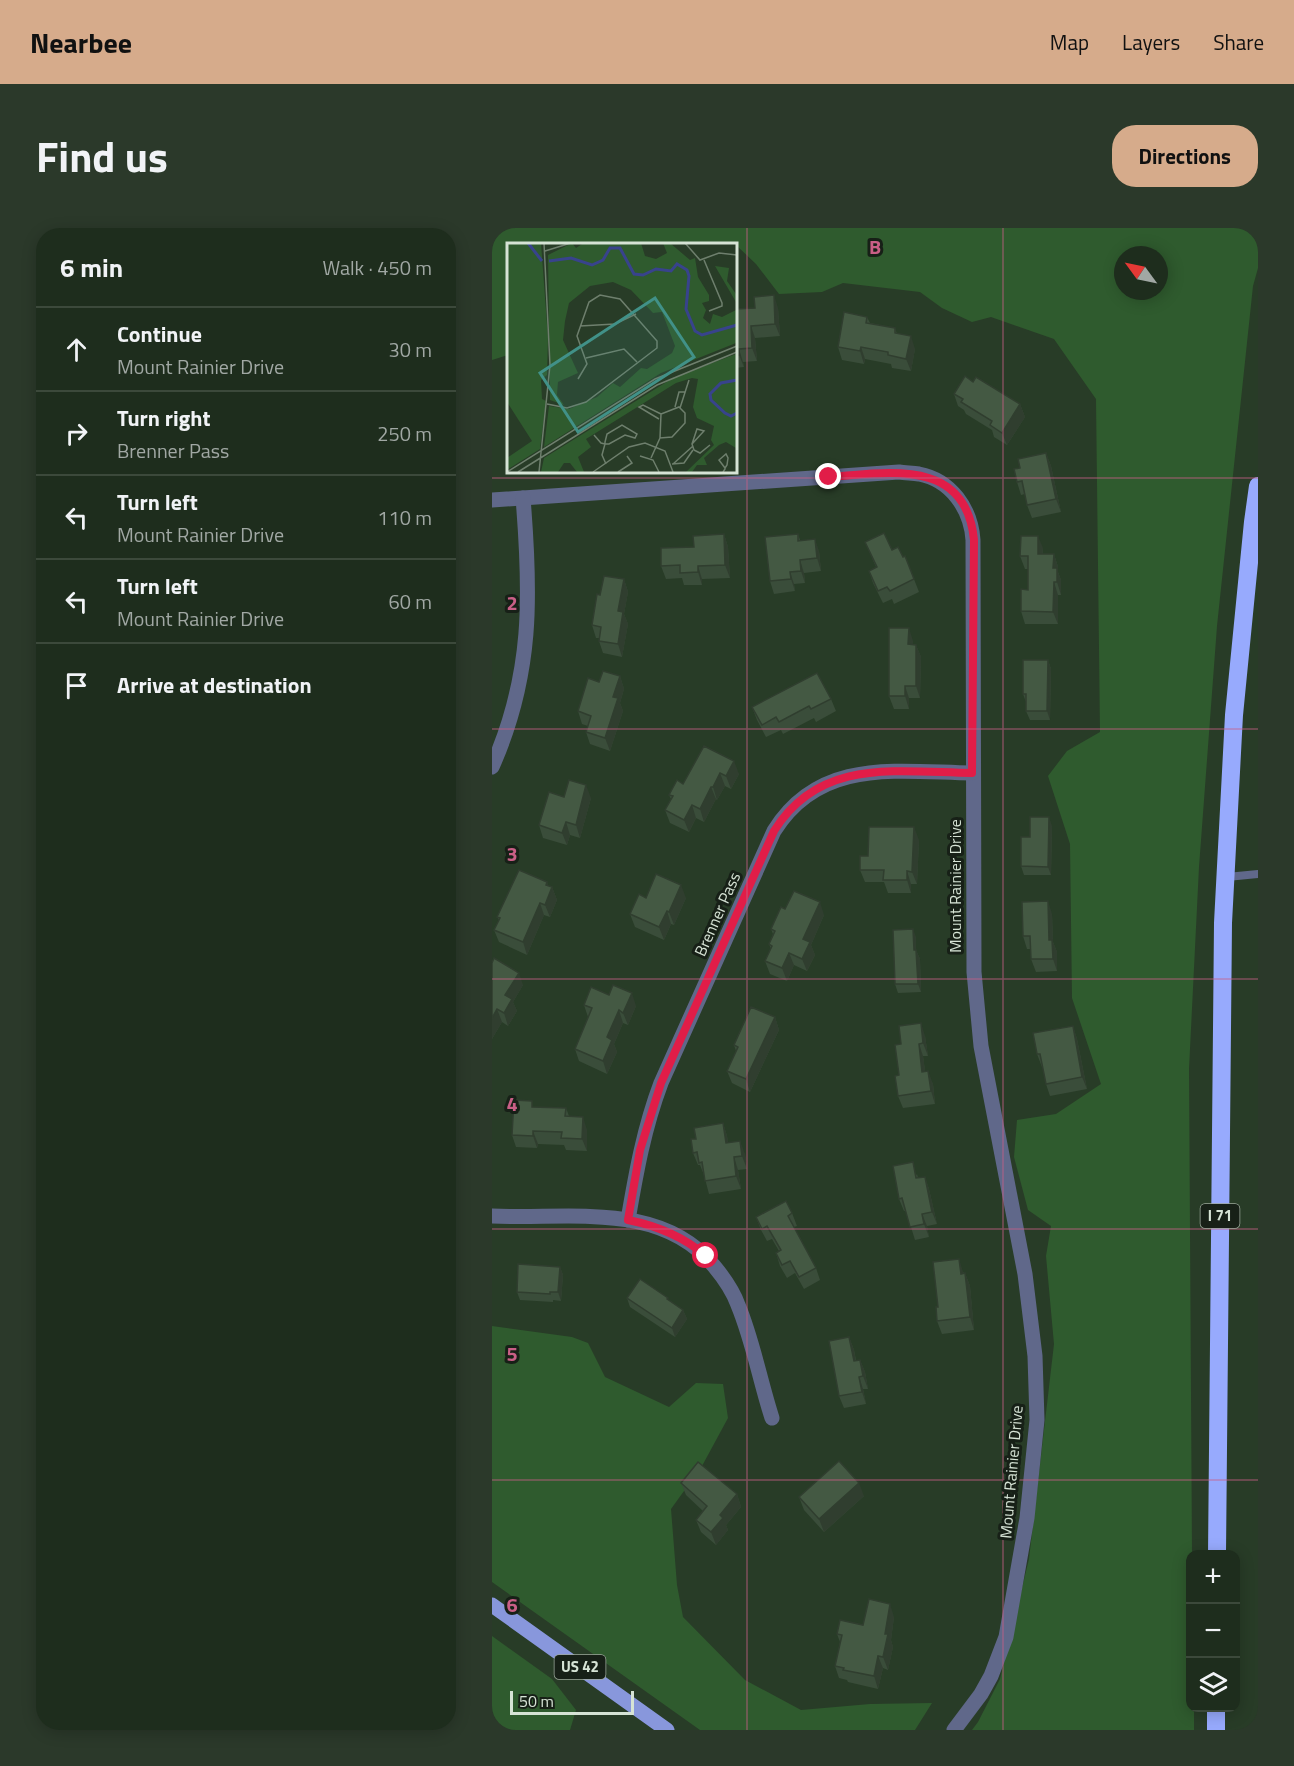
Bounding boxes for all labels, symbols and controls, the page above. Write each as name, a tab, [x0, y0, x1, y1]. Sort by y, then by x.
text: Nearbee	[30, 21, 132, 64]
text: Map	[1050, 26, 1089, 58]
text: Layers	[1122, 26, 1180, 58]
text: Share	[1213, 26, 1264, 58]
text: Find us	[36, 124, 168, 188]
button: Directions	[1112, 125, 1258, 187]
text: B	[869, 231, 881, 262]
inset map	[507, 243, 736, 472]
north arrow	[1114, 246, 1168, 300]
text: 6 min	[60, 248, 123, 287]
text: Walk · 450 m	[323, 252, 432, 283]
text: Continue	[117, 317, 202, 351]
icon: ahead	[60, 333, 93, 366]
text: 30 m	[388, 334, 432, 365]
text: Mount Rainier Drive	[117, 351, 284, 382]
text: Turn right	[117, 401, 211, 435]
icon: right	[60, 417, 93, 450]
text: 250 m	[377, 418, 432, 449]
text: Brenner Pass	[117, 435, 229, 466]
route end	[815, 463, 841, 489]
text: Turn left	[117, 485, 198, 519]
icon: left	[60, 501, 93, 534]
text: 110 m	[377, 502, 432, 533]
text: Mount Rainier Drive	[117, 519, 284, 550]
text: Turn left	[117, 569, 198, 603]
icon: left	[60, 585, 93, 618]
text: 60 m	[388, 586, 432, 617]
text: 2	[506, 587, 518, 618]
text: Mount Rainier Drive	[117, 603, 284, 634]
text: Arrive at destination	[117, 668, 312, 702]
icon: arrive	[60, 669, 93, 702]
street label: Mount Rainier Drive	[943, 819, 967, 953]
text: 3	[506, 838, 518, 869]
street label: Brenner Pass	[688, 868, 746, 960]
text: 4	[506, 1088, 518, 1119]
road number: I 71	[1200, 1204, 1240, 1228]
route start	[692, 1242, 718, 1268]
text: 5	[506, 1338, 518, 1369]
street label: Mount Rainier Drive	[993, 1404, 1029, 1540]
map controls	[1186, 1550, 1240, 1712]
button: +	[1186, 1550, 1240, 1604]
text: 6	[506, 1589, 518, 1620]
button: −	[1186, 1604, 1240, 1658]
road number: US 42	[554, 1655, 605, 1679]
button: layers	[1186, 1658, 1240, 1712]
scale bar	[510, 1688, 634, 1716]
text: 50 m	[519, 1689, 554, 1713]

